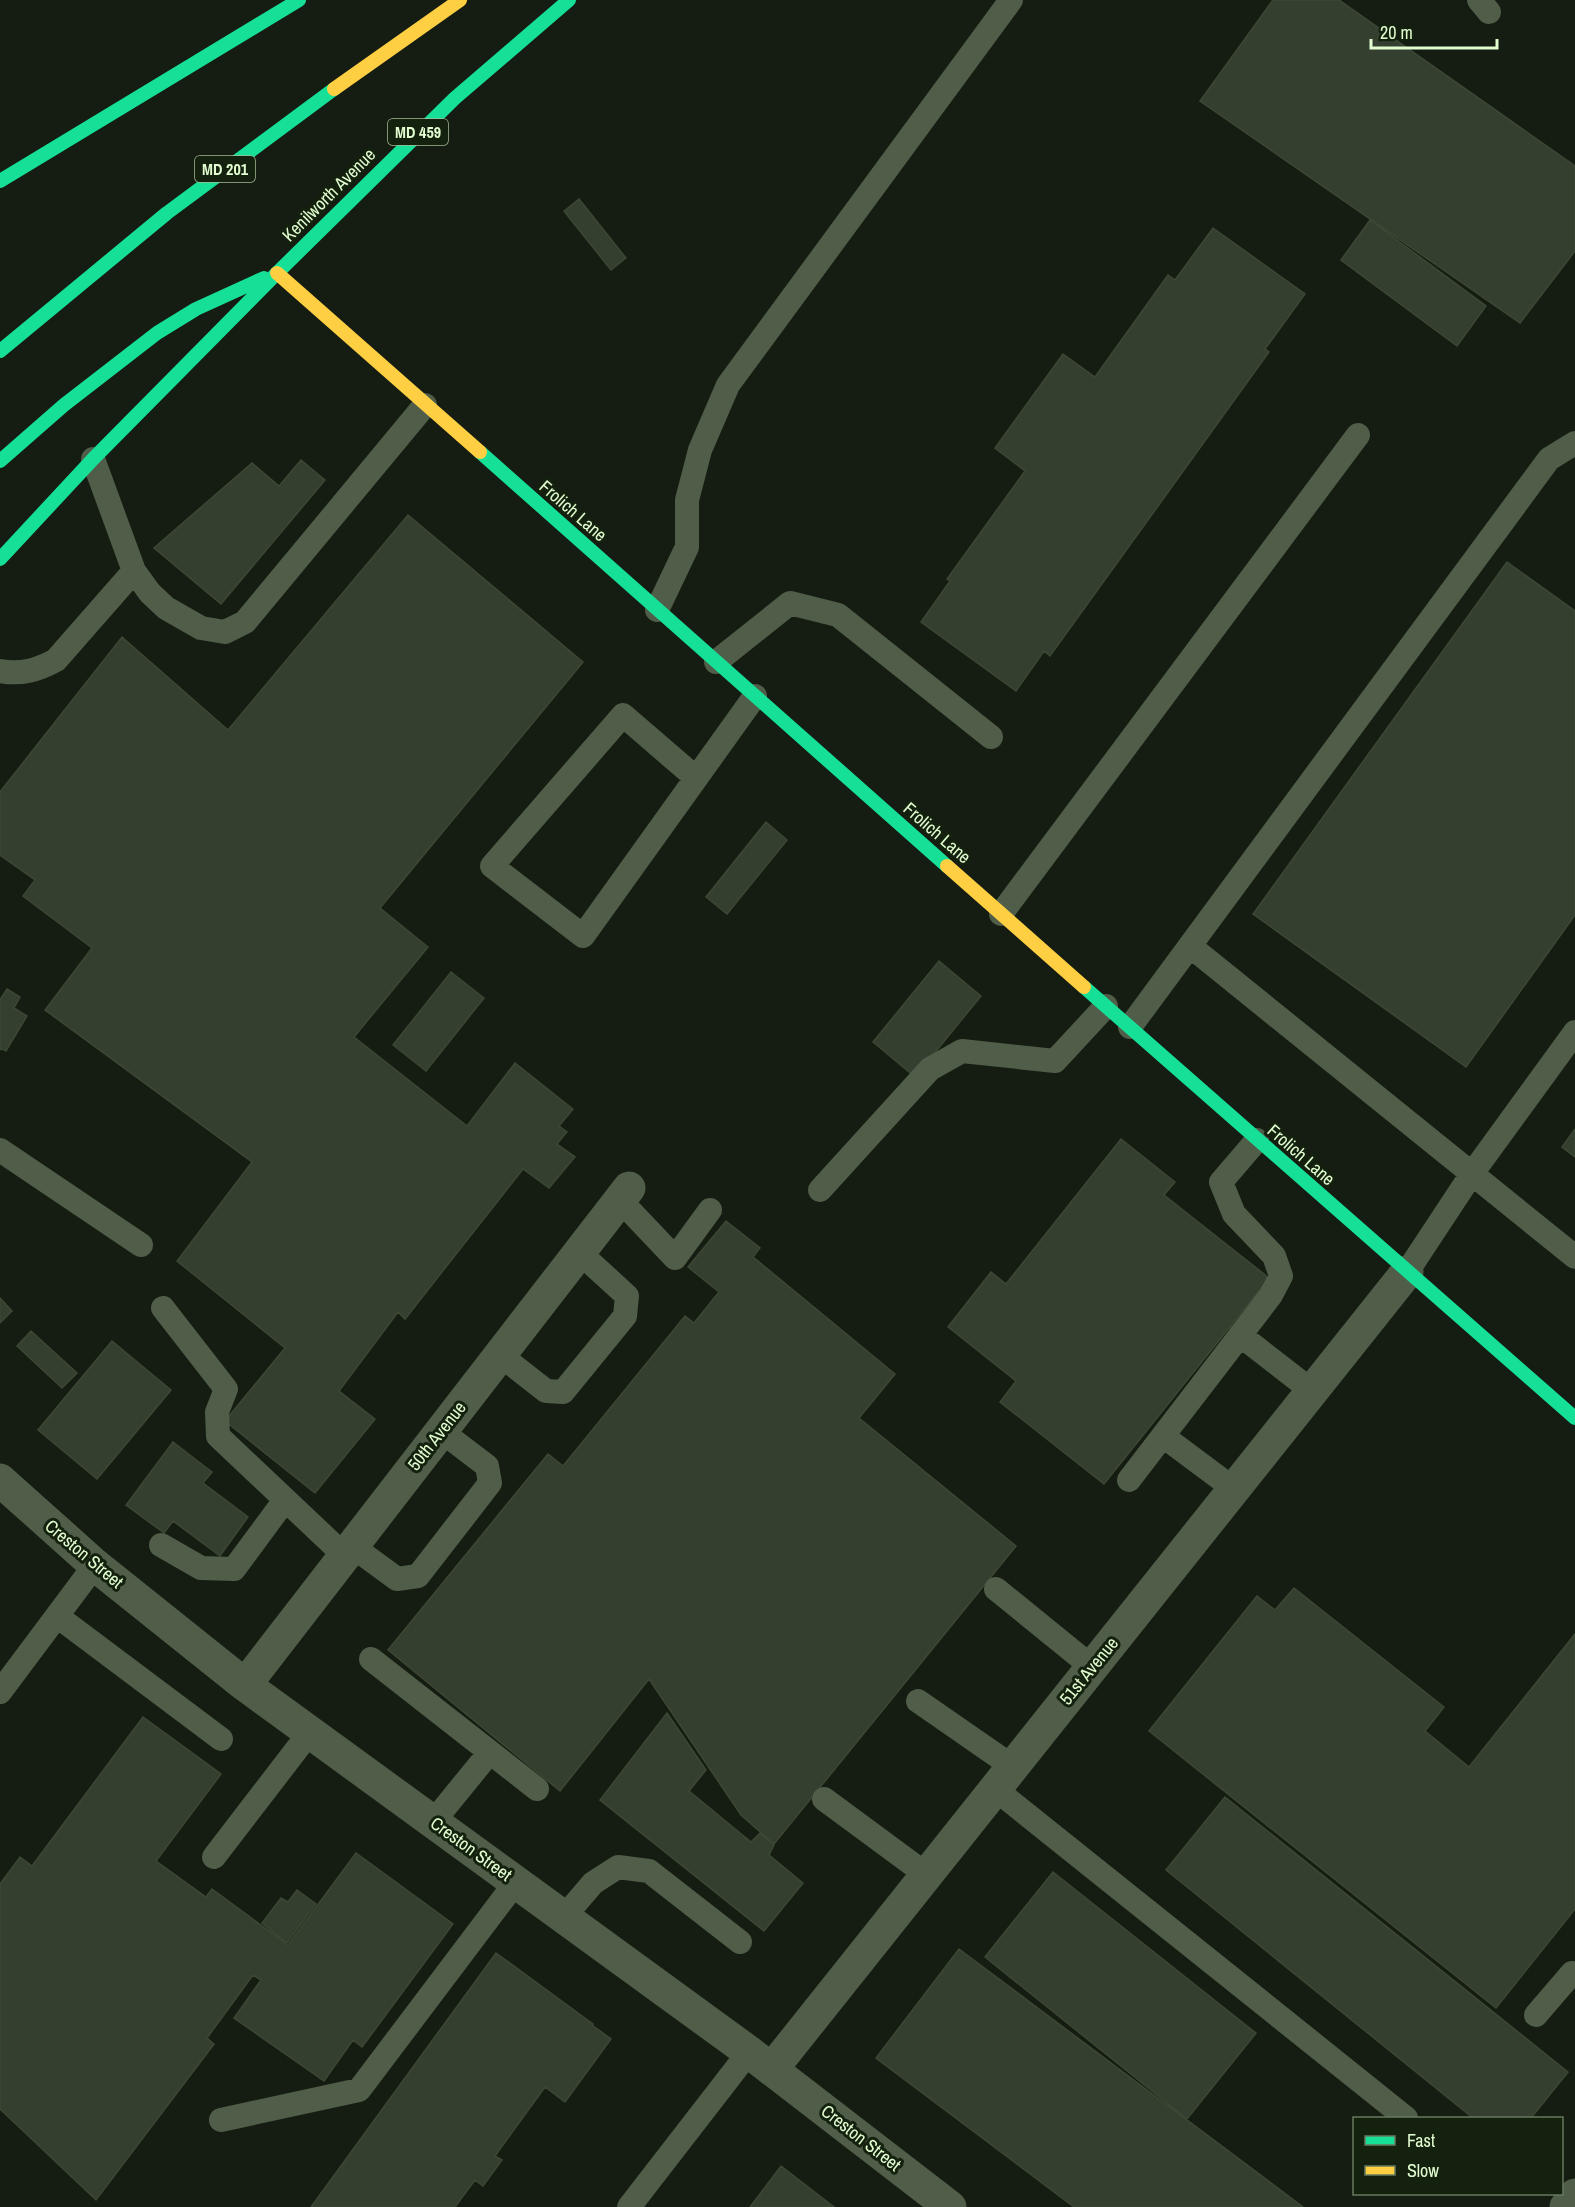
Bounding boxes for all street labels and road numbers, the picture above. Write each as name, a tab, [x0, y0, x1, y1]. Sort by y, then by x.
road number: MD 459	[388, 119, 448, 145]
street label: Kenilworth Avenue	[276, 142, 381, 247]
road number: MD 201	[195, 156, 255, 182]
street label: Frolich Lane	[534, 474, 612, 547]
street label: Frolich Lane	[898, 796, 976, 869]
street label: Frolich Lane	[1262, 1118, 1340, 1191]
street label: 50th Avenue	[402, 1396, 472, 1476]
street label: Creston Street	[40, 1513, 129, 1594]
street label: 51st Avenue	[1053, 1631, 1124, 1710]
street label: Creston Street	[425, 1811, 517, 1887]
street label: Creston Street	[816, 2098, 907, 2177]

